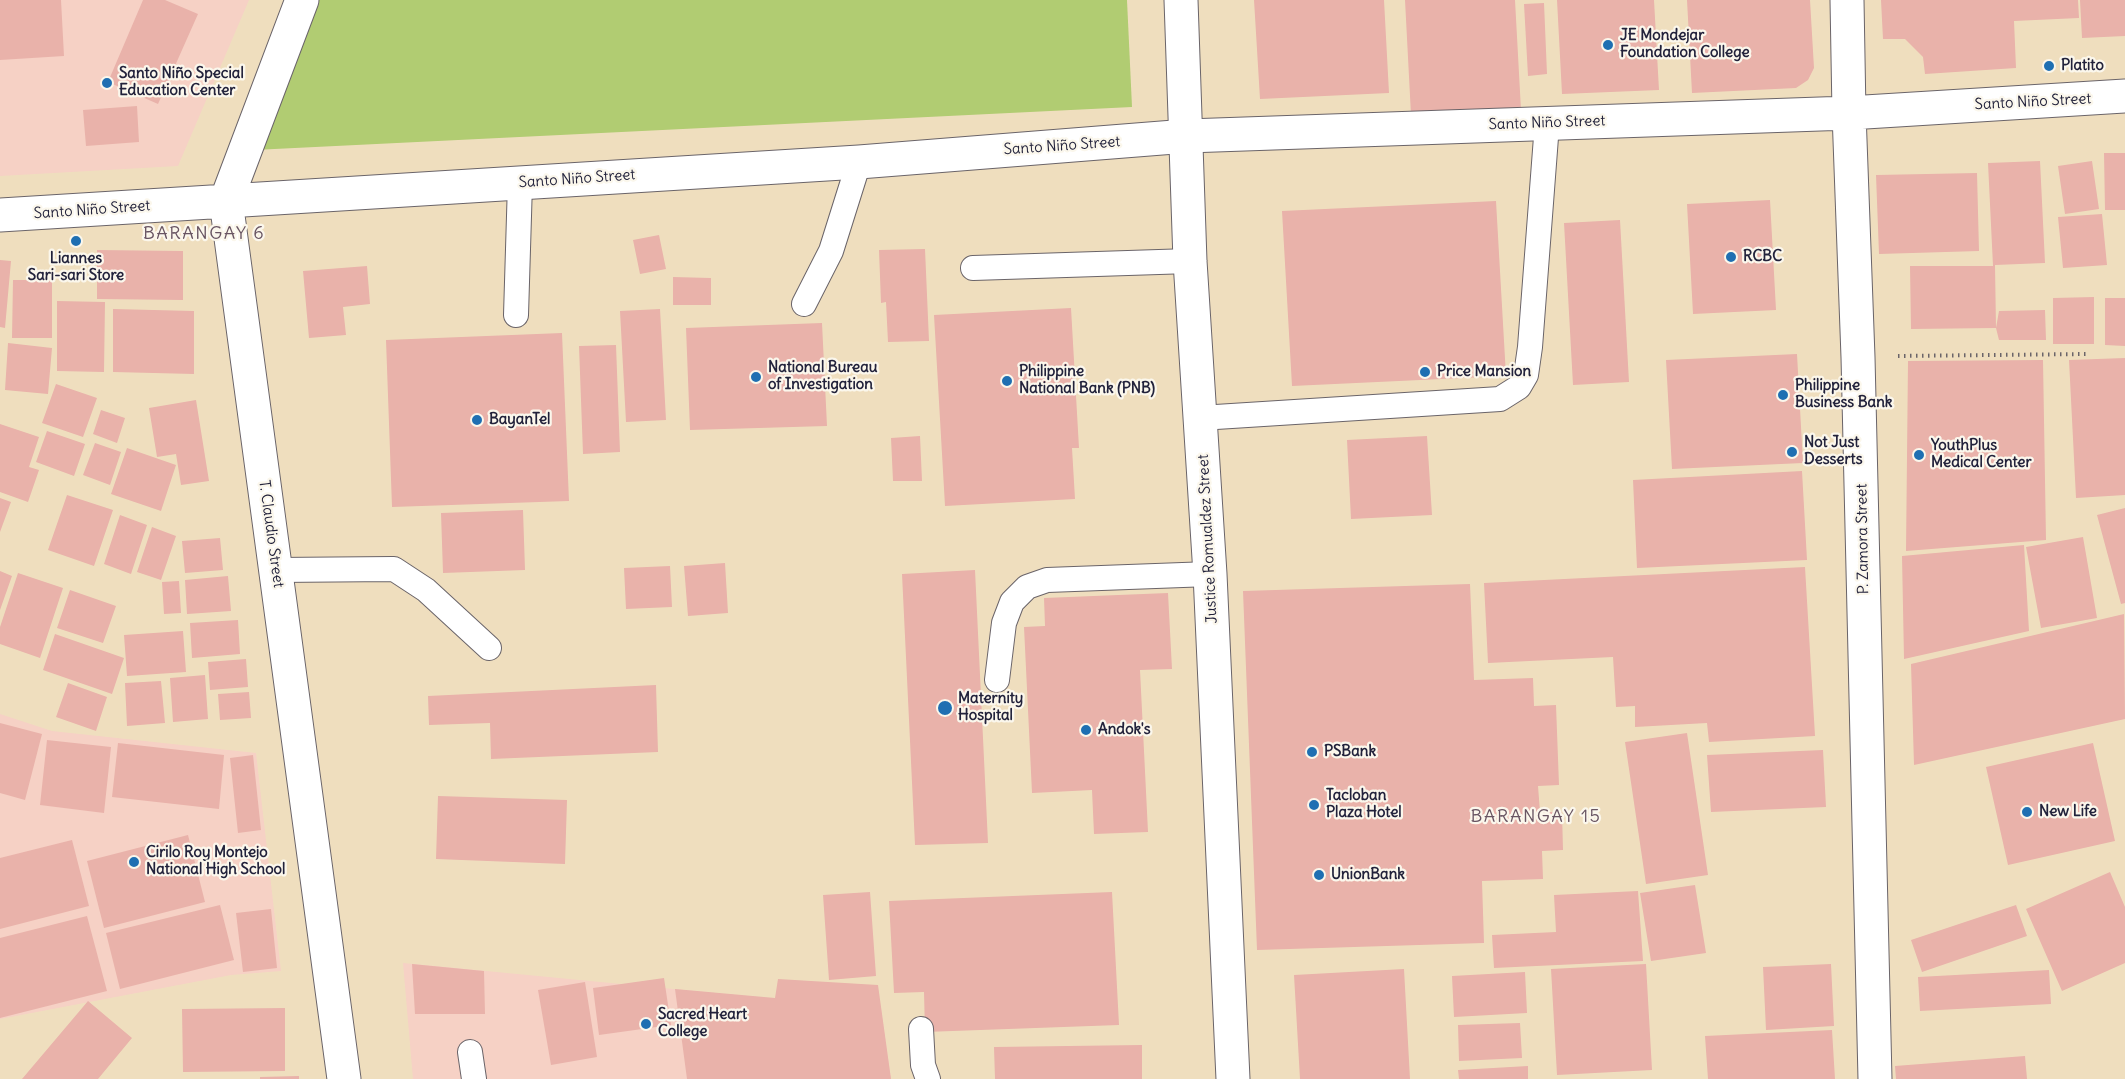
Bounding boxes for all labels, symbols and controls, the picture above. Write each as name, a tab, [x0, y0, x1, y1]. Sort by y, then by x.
place label: JE Mondejar Foundation College	[1620, 27, 1750, 62]
marker: JE Mondejar Foundation College	[1601, 38, 1615, 52]
place label: Platito	[2061, 57, 2104, 75]
marker: Platito	[2042, 59, 2056, 73]
place label: Santo Niño Special Education Center	[119, 65, 244, 100]
marker: Santo Niño Special Education Center	[100, 76, 114, 90]
street label: Santo Niño Street	[1974, 90, 2092, 114]
street label: Santo Niño Street	[1488, 112, 1606, 134]
street label: Santo Niño Street	[1003, 133, 1121, 159]
street label: Santo Niño Street	[518, 166, 636, 192]
street label: Santo Niño Street	[33, 197, 151, 223]
district label: BARANGAY 6	[143, 223, 265, 245]
marker: Liannes Sari-sari Store	[69, 234, 83, 248]
place label: RCBC	[1743, 248, 1782, 266]
place label: Liannes Sari-sari Store	[28, 250, 124, 285]
marker: RCBC	[1724, 250, 1738, 264]
place label: National Bureau of Investigation	[768, 359, 877, 394]
place label: Philippine National Bank (PNB)	[1019, 363, 1155, 398]
place label: Price Mansion	[1437, 363, 1531, 381]
marker: Price Mansion	[1418, 365, 1432, 379]
marker: National Bureau of Investigation	[749, 370, 763, 384]
marker: Philippine National Bank (PNB)	[1000, 374, 1014, 388]
place label: Philippine Business Bank	[1795, 377, 1892, 412]
marker: Philippine Business Bank	[1776, 388, 1790, 402]
place label: BayanTel	[489, 411, 550, 429]
marker: BayanTel	[470, 413, 484, 427]
place label: Not Just Desserts	[1804, 434, 1862, 469]
place label: YouthPlus Medical Center	[1931, 437, 2032, 472]
marker: Not Just Desserts	[1785, 445, 1799, 459]
marker: YouthPlus Medical Center	[1912, 448, 1926, 462]
street label: Justice Romualdez Street	[1195, 454, 1221, 624]
street label: T. Claudio Street	[255, 479, 287, 589]
street label: P. Zamora Street	[1853, 483, 1873, 595]
place label: Maternity Hospital	[958, 690, 1023, 725]
marker: Maternity Hospital	[936, 699, 954, 717]
place label: Andok's	[1098, 721, 1151, 739]
marker: Andok's	[1079, 723, 1093, 737]
place label: PSBank	[1324, 743, 1376, 761]
marker: PSBank	[1305, 745, 1319, 759]
place label: Tacloban Plaza Hotel	[1326, 787, 1402, 822]
marker: Tacloban Plaza Hotel	[1307, 798, 1321, 812]
place label: New Life	[2039, 803, 2097, 821]
marker: New Life	[2020, 805, 2034, 819]
district label: BARANGAY 15	[1471, 806, 1601, 828]
place label: Cirilo Roy Montejo National High School	[146, 844, 285, 879]
marker: Cirilo Roy Montejo National High School	[127, 855, 141, 869]
place label: UnionBank	[1331, 866, 1405, 884]
marker: UnionBank	[1312, 868, 1326, 882]
place label: Sacred Heart College	[658, 1006, 747, 1041]
marker: Sacred Heart College	[639, 1017, 653, 1031]

